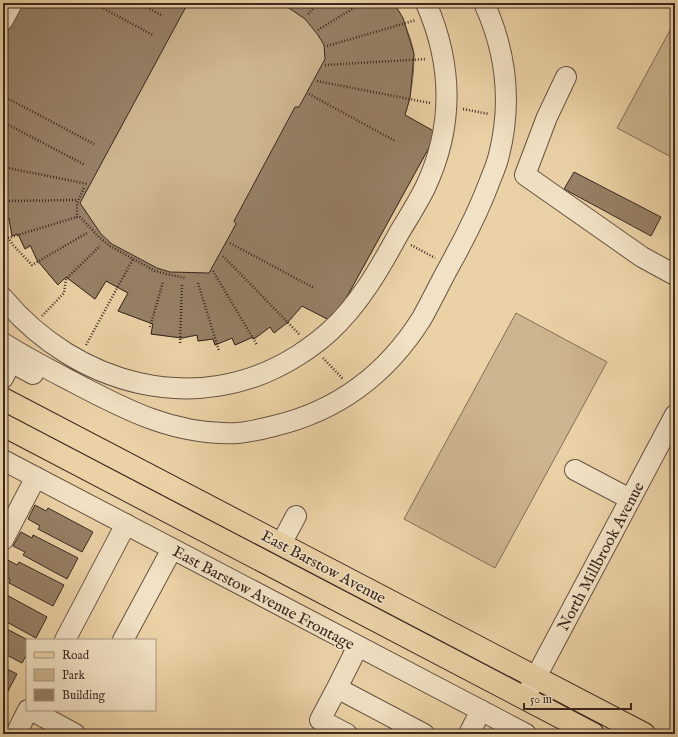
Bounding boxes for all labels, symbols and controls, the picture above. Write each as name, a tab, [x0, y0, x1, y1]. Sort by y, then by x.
street label: North Millbrook Avenue	[554, 479, 650, 635]
street label: East Barstow Avenue	[257, 526, 389, 609]
street label: East Barstow Avenue Frontage	[169, 542, 357, 655]
legend	[26, 639, 156, 711]
text: Road	[62, 648, 90, 663]
text: Park	[62, 668, 85, 683]
scale bar	[524, 685, 631, 711]
text: Building	[62, 688, 106, 703]
text: 50 m	[530, 692, 552, 707]

